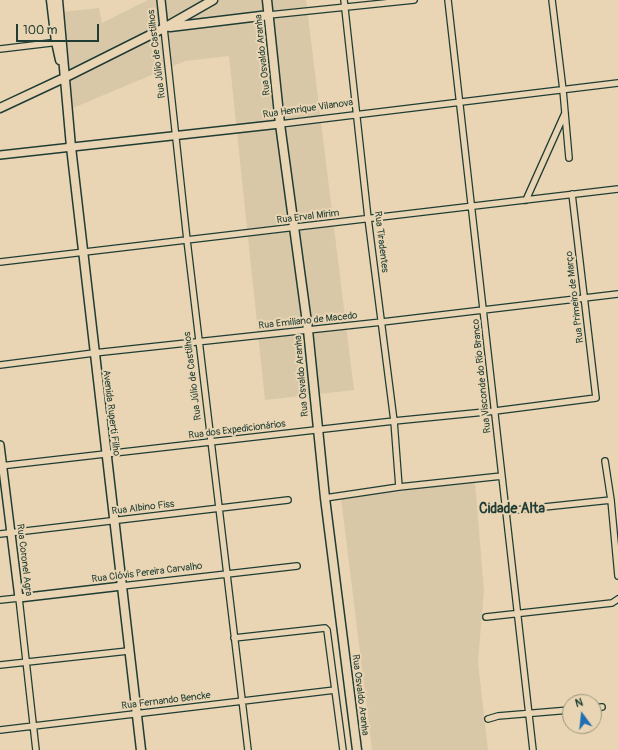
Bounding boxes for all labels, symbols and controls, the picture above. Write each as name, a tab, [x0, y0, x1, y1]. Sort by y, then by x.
street label: Rua Júlio de Castilhos	[146, 9, 168, 99]
street label: Rua Osvaldo Aranha	[253, 14, 273, 96]
scale bar	[18, 16, 101, 42]
text: 100 m	[23, 23, 57, 38]
street label: Rua Henrique Vilanova	[262, 97, 354, 121]
street label: Rua Erval Mirim	[276, 207, 340, 227]
street label: Rua Tiradentes	[371, 211, 391, 273]
street label: Rua Primeiro de Março	[563, 250, 587, 344]
street label: Rua Emiliano de Macedo	[258, 310, 358, 332]
street label: Rua Visconde do Rio Branco	[470, 318, 494, 434]
street label: Rua Júlio de Castilhos	[182, 331, 204, 421]
street label: Rua Osvaldo Aranha	[292, 335, 312, 417]
street label: Avenida Ruperti Filho	[100, 369, 122, 457]
street label: Rua dos Expedicionários	[188, 418, 286, 442]
street label: Rua Albino Fiss	[111, 498, 175, 518]
district label: Cidade Alta	[479, 501, 545, 517]
street label: Rua Coronel Agra	[14, 523, 34, 597]
street label: Rua Clóvis Pereira Carvalho	[91, 560, 203, 586]
street label: Rua Osvaldo Aranha	[349, 654, 371, 736]
street label: Rua Fernando Bencke	[121, 690, 211, 712]
north arrow	[562, 694, 602, 734]
text: N	[574, 696, 584, 710]

